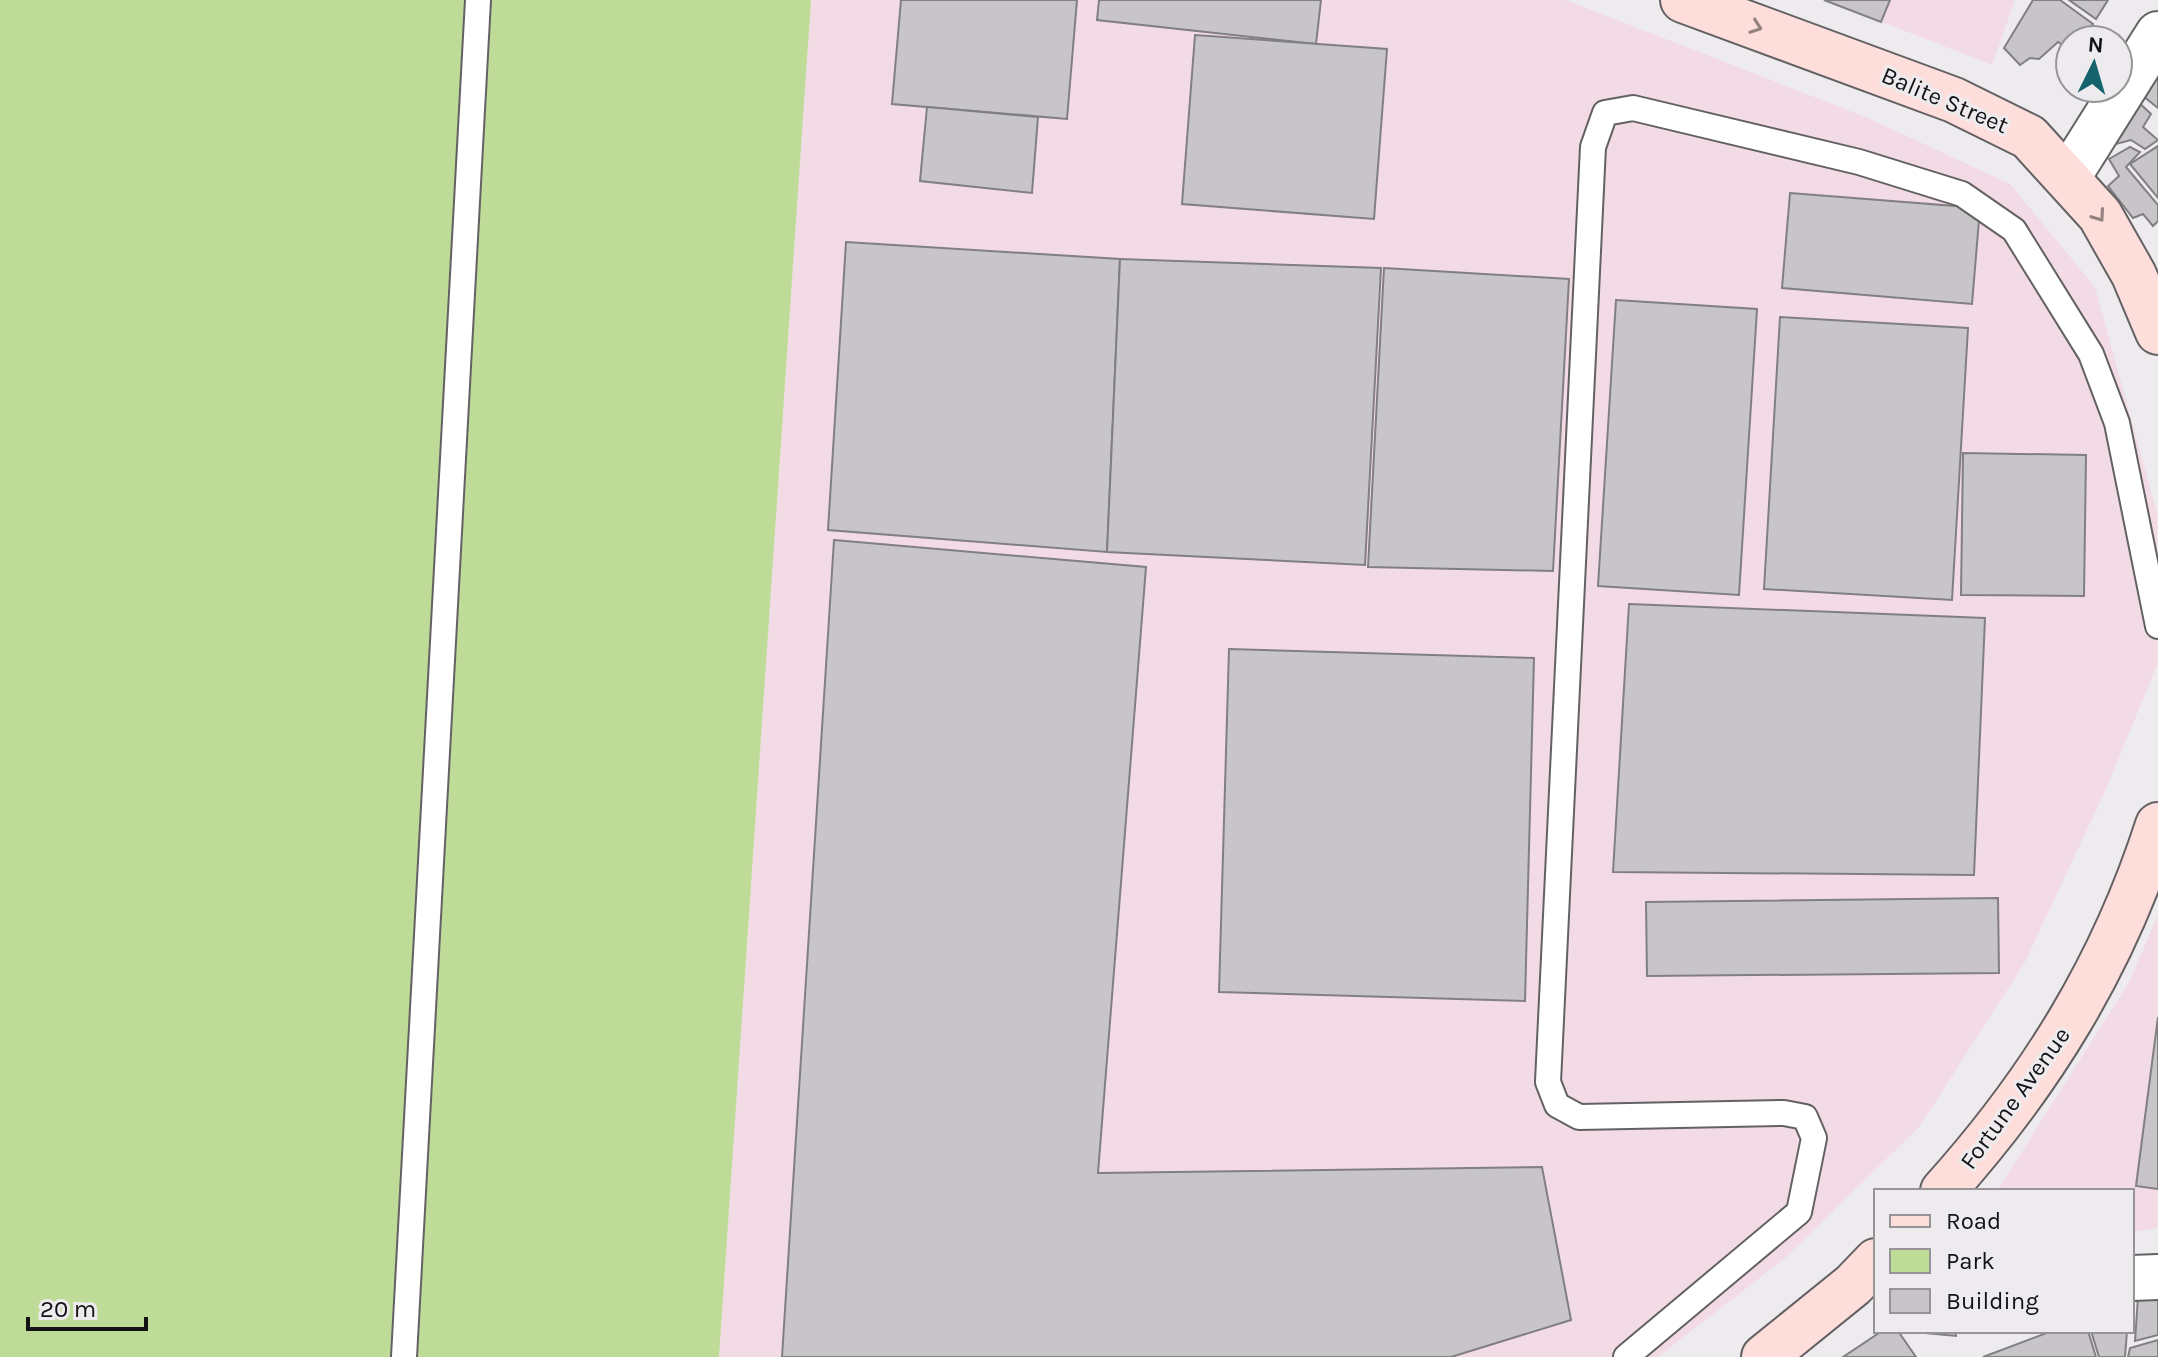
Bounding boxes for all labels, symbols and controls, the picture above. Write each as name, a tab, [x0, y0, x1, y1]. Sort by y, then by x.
one-way arrow	[1748, 17, 1762, 34]
north arrow	[2054, 24, 2134, 104]
text: N	[2087, 31, 2105, 59]
street label: Balite Street	[1877, 61, 2013, 139]
one-way arrow	[2089, 207, 2104, 221]
street label: Fortune Avenue	[1954, 1022, 2076, 1174]
legend	[1874, 1189, 2134, 1333]
text: Road	[1946, 1207, 2001, 1235]
text: Park	[1946, 1247, 1995, 1275]
scale bar	[28, 1281, 146, 1331]
text: Building	[1946, 1287, 2039, 1315]
text: 20 m	[40, 1295, 96, 1323]

